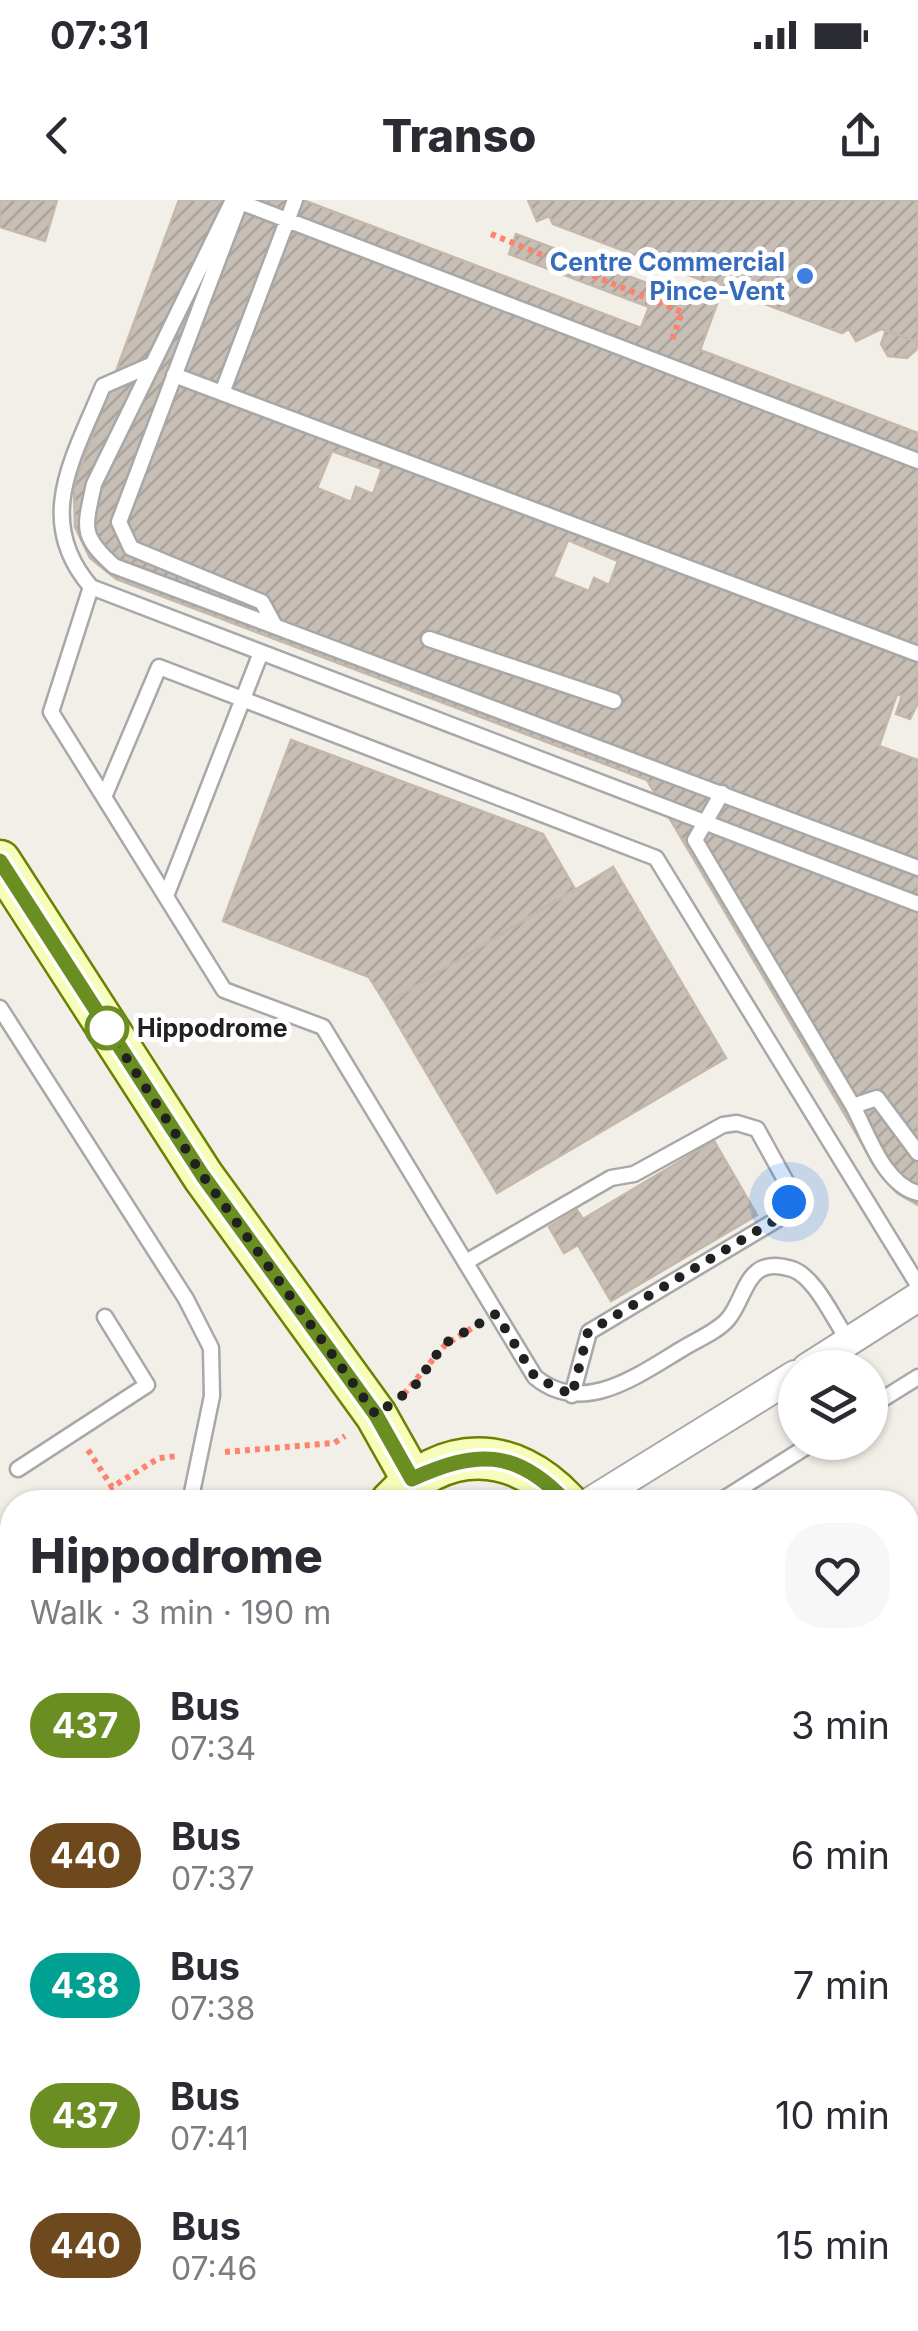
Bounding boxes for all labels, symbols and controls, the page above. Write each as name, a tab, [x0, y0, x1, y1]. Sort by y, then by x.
text: 07:31	[50, 12, 149, 58]
icon: back	[30, 108, 85, 163]
text: Transo	[382, 108, 536, 163]
icon: share	[833, 108, 888, 163]
place label: Centre Commercial Pince-Vent	[550, 247, 785, 306]
marker: Centre Commercial Pince-Vent	[794, 265, 816, 287]
marker: Hippodrome	[86, 1007, 128, 1049]
place label: Hippodrome	[137, 1013, 288, 1043]
your location	[764, 1177, 814, 1227]
map controls	[778, 1350, 888, 1460]
button: layers	[778, 1350, 888, 1460]
button: heart	[785, 1523, 890, 1628]
text: Hippodrome	[30, 1526, 323, 1585]
text: Walk · 3 min · 190 m	[30, 1593, 331, 1632]
text: Bus	[170, 1683, 240, 1729]
text: 3 min	[791, 1702, 890, 1748]
text: 437	[52, 1704, 118, 1746]
text: 07:34	[170, 1729, 256, 1768]
text: Bus	[171, 1813, 241, 1859]
text: 6 min	[791, 1832, 890, 1878]
text: 440	[50, 1834, 121, 1876]
text: 07:37	[171, 1859, 255, 1898]
text: Bus	[170, 1943, 240, 1989]
text: 7 min	[793, 1962, 890, 2008]
text: 438	[50, 1964, 120, 2006]
text: 07:38	[170, 1989, 255, 2028]
text: Bus	[170, 2073, 240, 2119]
text: 10 min	[775, 2092, 890, 2138]
text: 437	[52, 2094, 118, 2136]
text: 07:41	[170, 2119, 249, 2158]
text: Bus	[171, 2203, 241, 2249]
text: 15 min	[776, 2222, 890, 2268]
text: 440	[50, 2224, 121, 2266]
text: 07:46	[171, 2249, 257, 2288]

